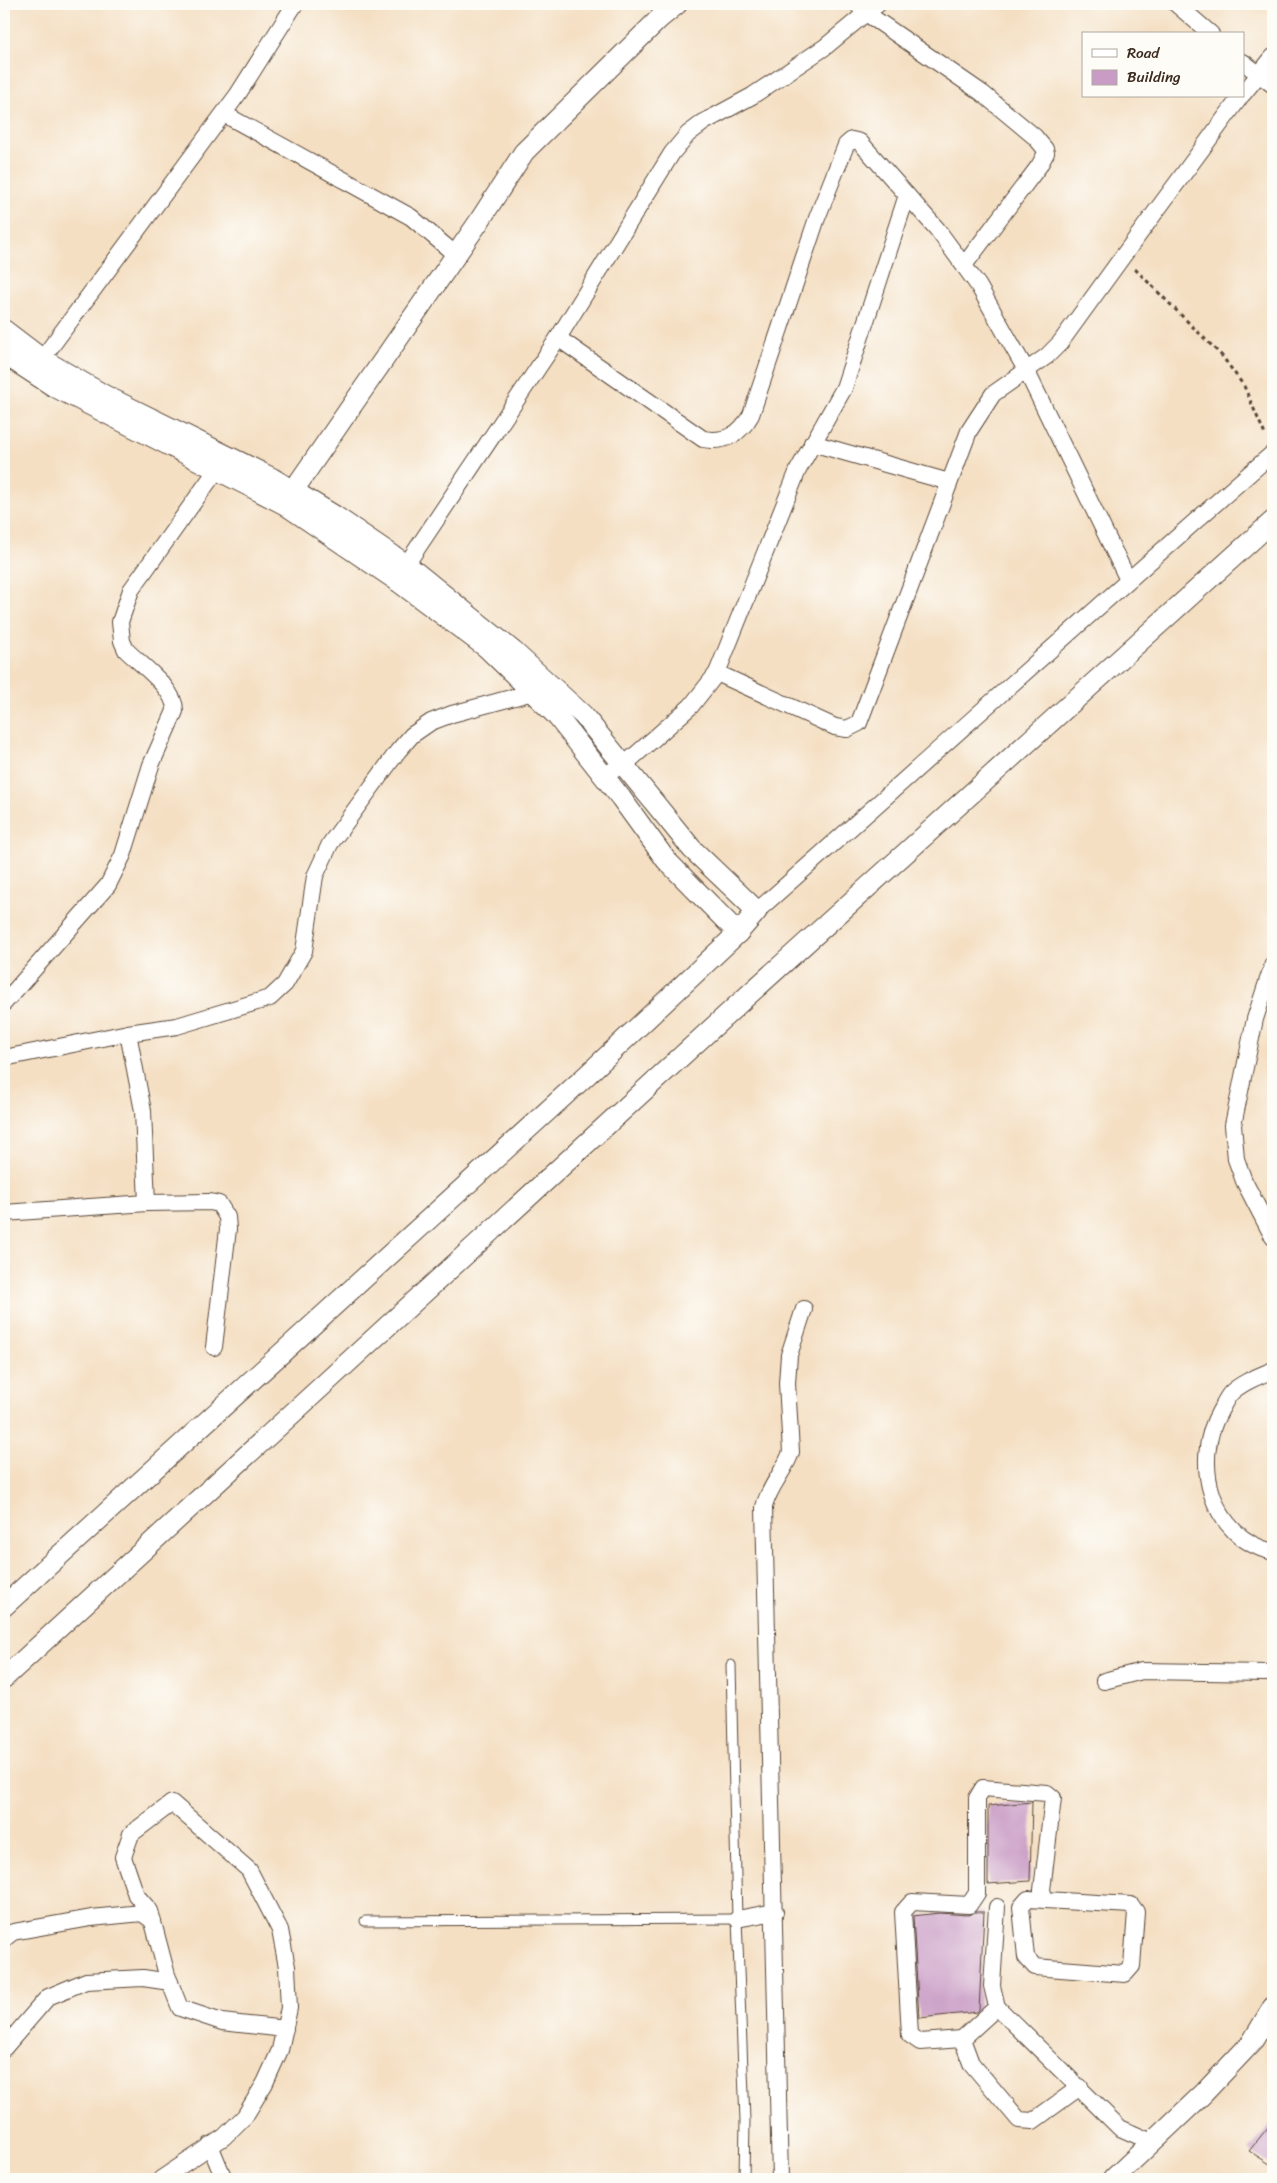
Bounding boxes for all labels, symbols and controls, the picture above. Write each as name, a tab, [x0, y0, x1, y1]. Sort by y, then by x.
legend	[1082, 32, 1244, 98]
text: Road	[1127, 40, 1160, 66]
text: Building	[1127, 64, 1181, 90]

